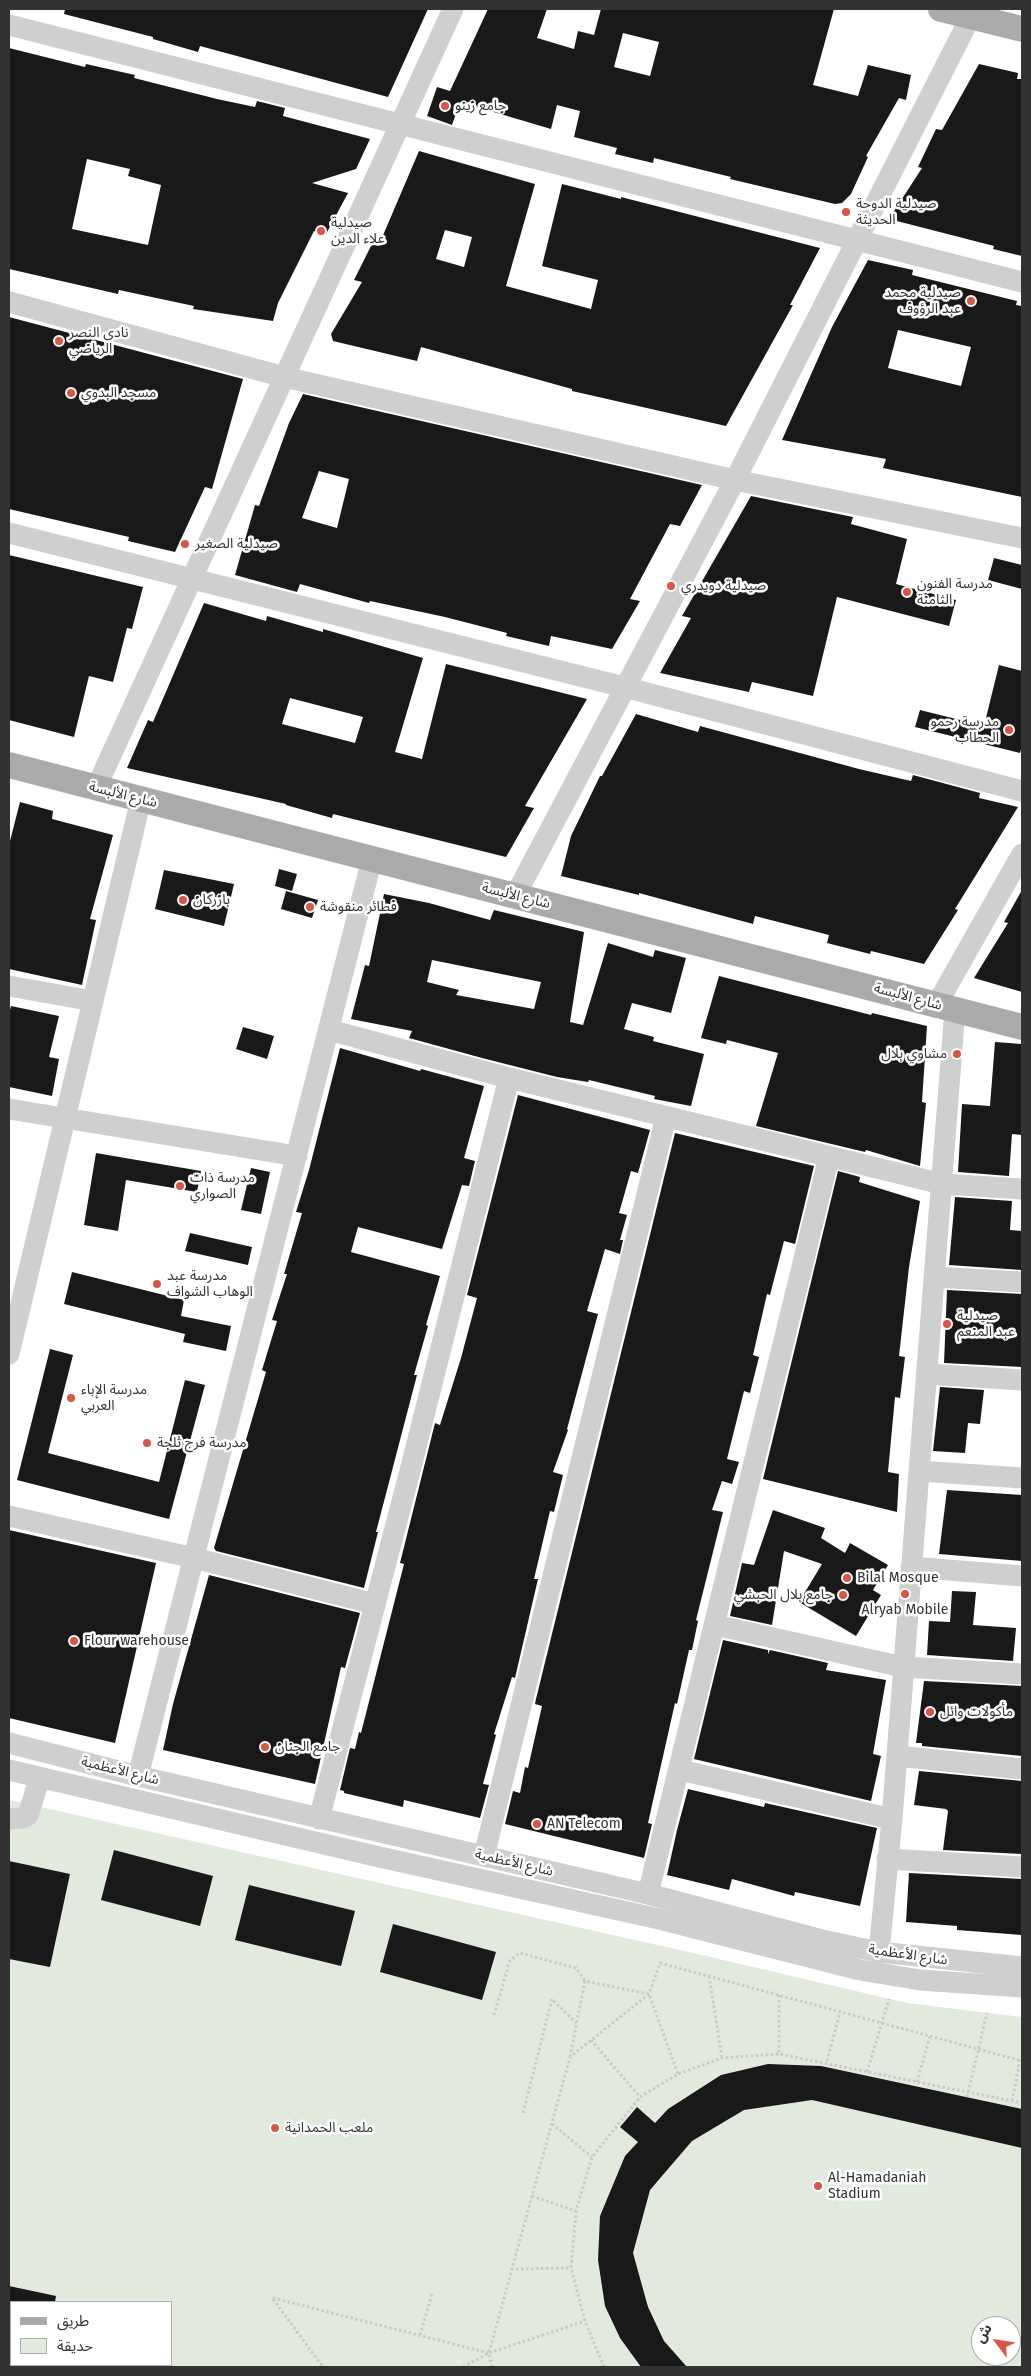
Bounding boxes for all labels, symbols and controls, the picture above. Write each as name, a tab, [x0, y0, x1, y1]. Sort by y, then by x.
place label: جامع زينو	[455, 98, 506, 114]
marker: جامع زينو	[439, 100, 451, 112]
place label: صيدلية الدوحة الحديثة	[856, 196, 936, 228]
marker: صيدلية الدوحة الحديثة	[840, 206, 852, 218]
place label: صيدلية علاء الدين	[331, 215, 385, 248]
marker: صيدلية علاء الدين	[315, 225, 327, 237]
place label: صيدلية محمد عبد الرؤوف	[885, 285, 961, 318]
marker: صيدلية محمد عبد الرؤوف	[965, 295, 977, 307]
place label: نادي النصر الرياضي	[69, 325, 128, 358]
marker: نادي النصر الرياضي	[53, 335, 65, 347]
place label: مسجد البدوي	[81, 385, 156, 401]
marker: مسجد البدوي	[65, 387, 77, 399]
place label: صيدلية الصغير	[195, 536, 278, 552]
marker: صيدلية الصغير	[179, 538, 191, 550]
place label: مدرسة الفنون الثامنة	[917, 576, 993, 608]
place label: صيدلية دويدري	[681, 578, 766, 594]
marker: صيدلية دويدري	[665, 580, 677, 592]
marker: مدرسة الفنون الثامنة	[901, 586, 913, 598]
place label: مدرسة رحمو الحطاب	[930, 714, 999, 746]
marker: مدرسة رحمو الحطاب	[1003, 724, 1015, 736]
street label: شارع الألبسة	[87, 778, 159, 812]
street label: شارع الألبسة	[480, 879, 552, 913]
place label: بازركان	[193, 892, 230, 908]
marker: بازركان	[177, 894, 189, 906]
place label: فطائر منقوشة	[320, 899, 397, 915]
marker: فطائر منقوشة	[304, 901, 316, 913]
street label: شارع الألبسة	[872, 980, 944, 1014]
place label: مشاوي بلال	[881, 1046, 947, 1062]
marker: مشاوي بلال	[951, 1048, 963, 1060]
place label: مدرسة ذات الصواري	[190, 1170, 255, 1202]
marker: مدرسة ذات الصواري	[174, 1180, 186, 1192]
place label: مدرسة عبد الوهاب الشواف	[167, 1268, 253, 1300]
marker: مدرسة عبد الوهاب الشواف	[151, 1278, 163, 1290]
place label: صيدلية عبد المنعم	[957, 1308, 1015, 1340]
marker: صيدلية عبد المنعم	[941, 1318, 953, 1330]
place label: مدرسة الإباء العربي	[81, 1382, 147, 1414]
marker: مدرسة الإباء العربي	[65, 1392, 77, 1404]
place label: مدرسة فرج ثلجة	[157, 1435, 247, 1451]
marker: مدرسة فرج ثلجة	[141, 1437, 153, 1449]
place label: Bilal Mosque	[857, 1570, 939, 1586]
marker: Bilal Mosque	[841, 1572, 853, 1584]
place label: جامع بلال الحبشي	[734, 1587, 833, 1603]
marker: Alryab Mobile	[899, 1588, 911, 1600]
marker: جامع بلال الحبشي	[837, 1589, 849, 1601]
place label: Alryab Mobile	[862, 1602, 948, 1618]
place label: Flour warehouse	[84, 1633, 189, 1649]
marker: Flour warehouse	[68, 1635, 80, 1647]
place label: مأكولات وائل	[940, 1704, 1013, 1720]
marker: مأكولات وائل	[924, 1706, 936, 1718]
place label: جامع الجنان	[275, 1739, 340, 1755]
marker: جامع الجنان	[259, 1741, 271, 1753]
street label: شارع الأعظمية	[79, 1753, 161, 1789]
place label: AN Telecom	[547, 1816, 621, 1832]
marker: AN Telecom	[531, 1818, 543, 1830]
street label: شارع الأعظمية	[473, 1846, 555, 1880]
street label: شارع الأعظمية	[867, 1941, 949, 1969]
place label: ملعب الحمدانية	[285, 2120, 373, 2136]
marker: ملعب الحمدانية	[269, 2122, 281, 2134]
place label: Al-Hamadaniah Stadium	[828, 2170, 926, 2202]
marker: Al-Hamadaniah Stadium	[812, 2180, 824, 2192]
legend	[10, 2301, 172, 2366]
text: طريق	[57, 2312, 89, 2330]
north arrow	[971, 2316, 1021, 2366]
text: ش	[971, 2321, 996, 2346]
text: حديقة	[57, 2337, 93, 2355]

